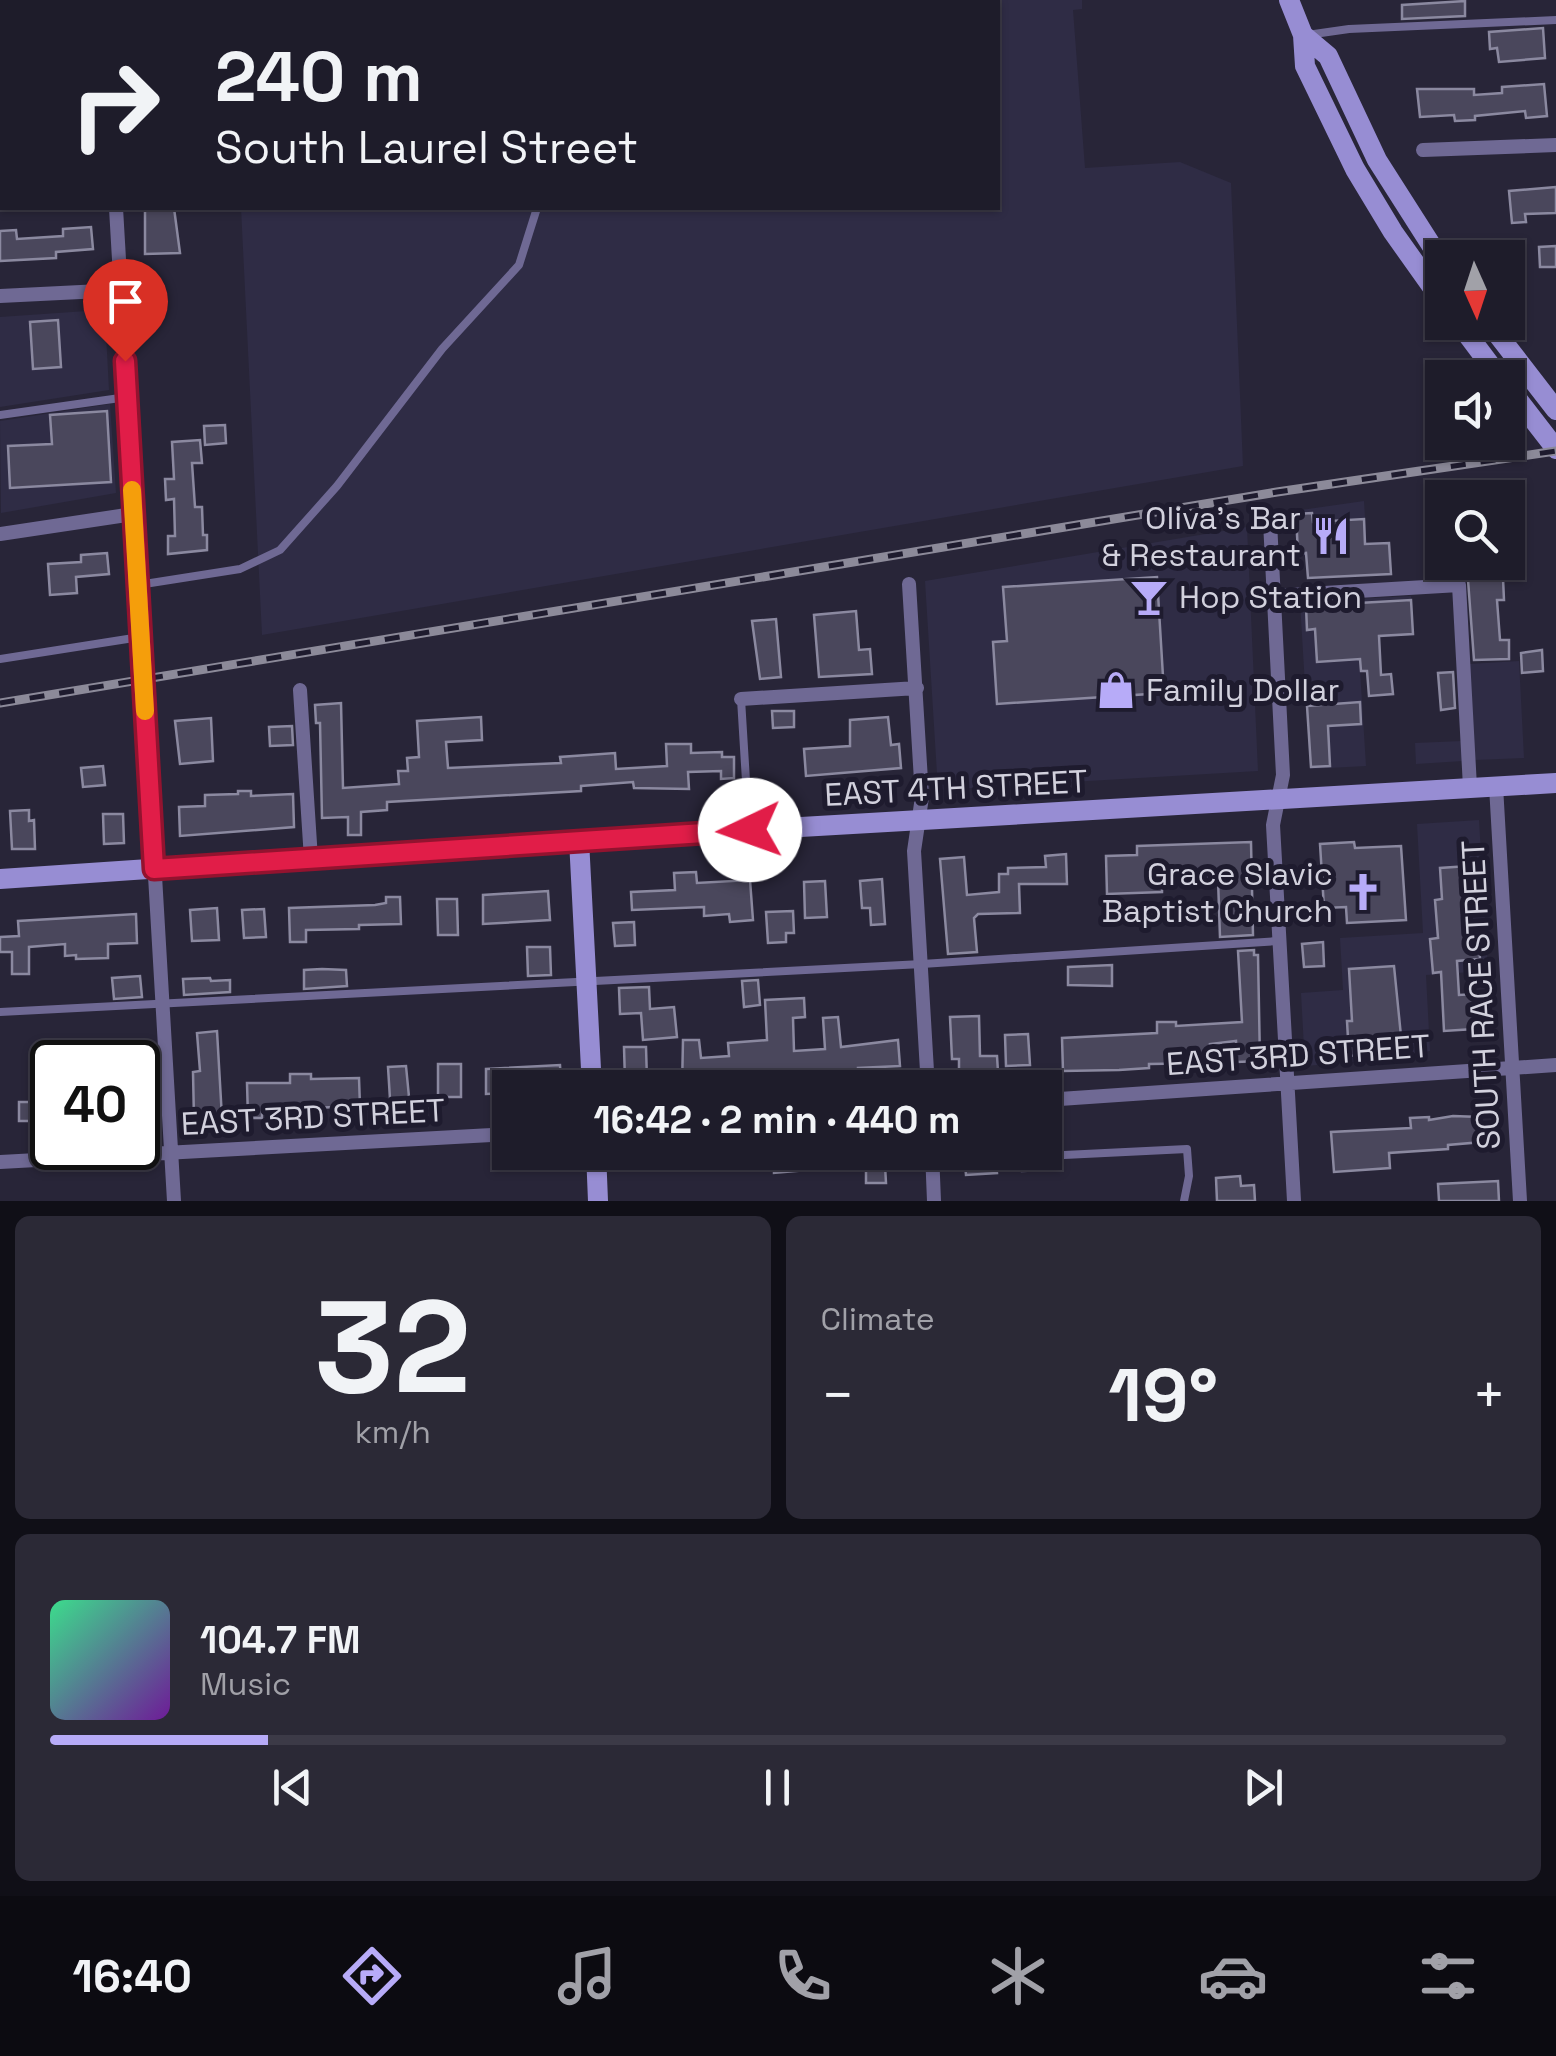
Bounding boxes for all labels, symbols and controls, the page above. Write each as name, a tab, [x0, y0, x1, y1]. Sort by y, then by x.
text: 240 m	[215, 32, 423, 121]
icon: right	[50, 40, 180, 170]
text: South Laurel Street	[215, 119, 638, 176]
north arrow	[1425, 240, 1525, 340]
map controls	[1425, 240, 1525, 580]
pin	[83, 259, 168, 362]
icon: arrive	[98, 274, 153, 329]
button: sound	[1425, 360, 1525, 460]
button: search	[1425, 480, 1525, 580]
place label: Oliva's Bar & Restaurant	[1102, 498, 1301, 575]
restaurant icon: Oliva's Bar & Restaurant	[1310, 515, 1352, 557]
bar icon: Hop Station	[1128, 576, 1170, 618]
place label: Hop Station	[1179, 577, 1362, 617]
shop icon: Family Dollar	[1095, 669, 1137, 711]
place label: Family Dollar	[1146, 670, 1340, 710]
street label: EAST 4TH STREET	[823, 761, 1089, 815]
position arrow	[698, 778, 802, 882]
street label: SOUTH RACE STREET	[1453, 839, 1509, 1151]
place label: Grace Slavic Baptist Church	[1102, 854, 1333, 931]
church icon: Grace Slavic Baptist Church	[1342, 871, 1384, 913]
street label: EAST 3RD STREET	[1165, 1026, 1431, 1084]
speed limit sign: 40	[30, 1040, 160, 1170]
street label: EAST 3RD STREET	[180, 1090, 446, 1144]
text: 16:42 · 2 min · 440 m	[593, 1096, 961, 1144]
text: 32	[315, 1264, 471, 1430]
text: Climate	[821, 1299, 935, 1339]
text: 19°	[1108, 1347, 1218, 1443]
text: −	[821, 1360, 855, 1430]
text: +	[1472, 1360, 1506, 1430]
text: km/h	[355, 1412, 431, 1452]
text: 104.7 FM	[200, 1616, 361, 1664]
text: Music	[200, 1664, 291, 1704]
icon: previous	[265, 1760, 320, 1815]
icon: pause	[750, 1760, 805, 1815]
icon: next	[1236, 1760, 1291, 1815]
icon: directions	[337, 1941, 407, 2011]
icon: music	[552, 1941, 622, 2011]
icon: phone	[768, 1941, 838, 2011]
icon: climate	[983, 1941, 1053, 2011]
icon: car	[1198, 1941, 1268, 2011]
icon: filters	[1413, 1941, 1483, 2011]
text: 16:40	[73, 1948, 192, 2005]

